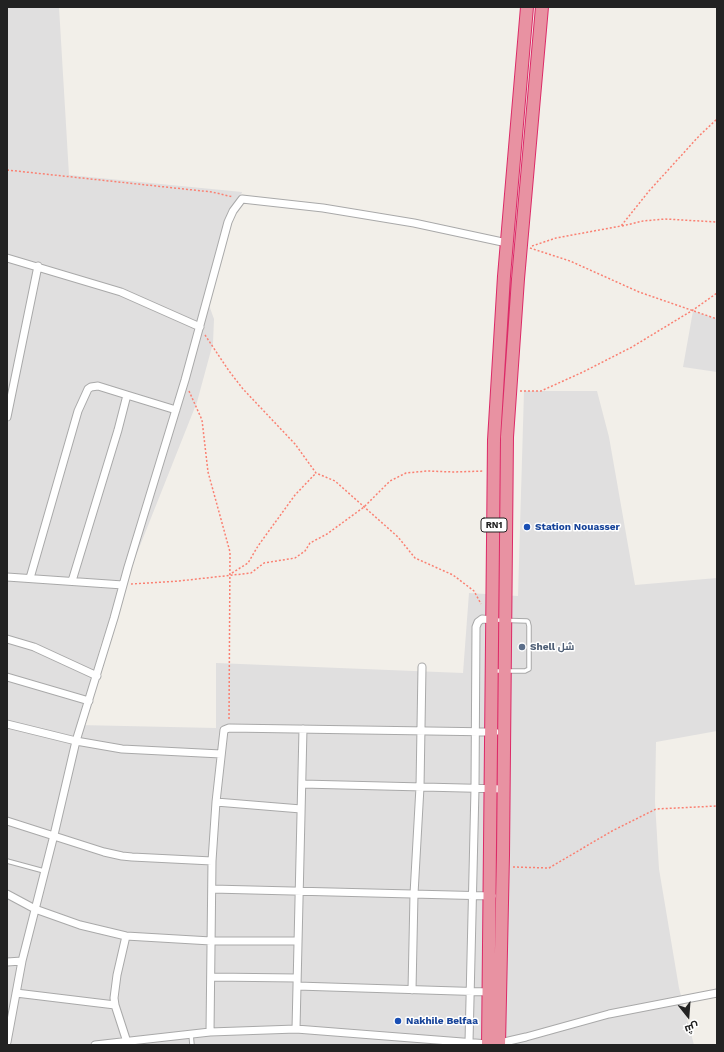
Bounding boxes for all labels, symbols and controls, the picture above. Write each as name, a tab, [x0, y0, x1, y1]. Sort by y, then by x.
road number: RN1	[481, 518, 507, 532]
place label: Station Nouasser	[535, 521, 620, 533]
marker: Station Nouasser	[522, 522, 532, 532]
place label: Shell شل	[530, 641, 574, 653]
marker: Shell شل	[517, 642, 527, 652]
north arrow	[668, 996, 708, 1036]
place label: Nakhile Belfaa	[406, 1015, 478, 1027]
marker: Nakhile Belfaa	[393, 1016, 403, 1026]
text: ش	[683, 1020, 700, 1036]

